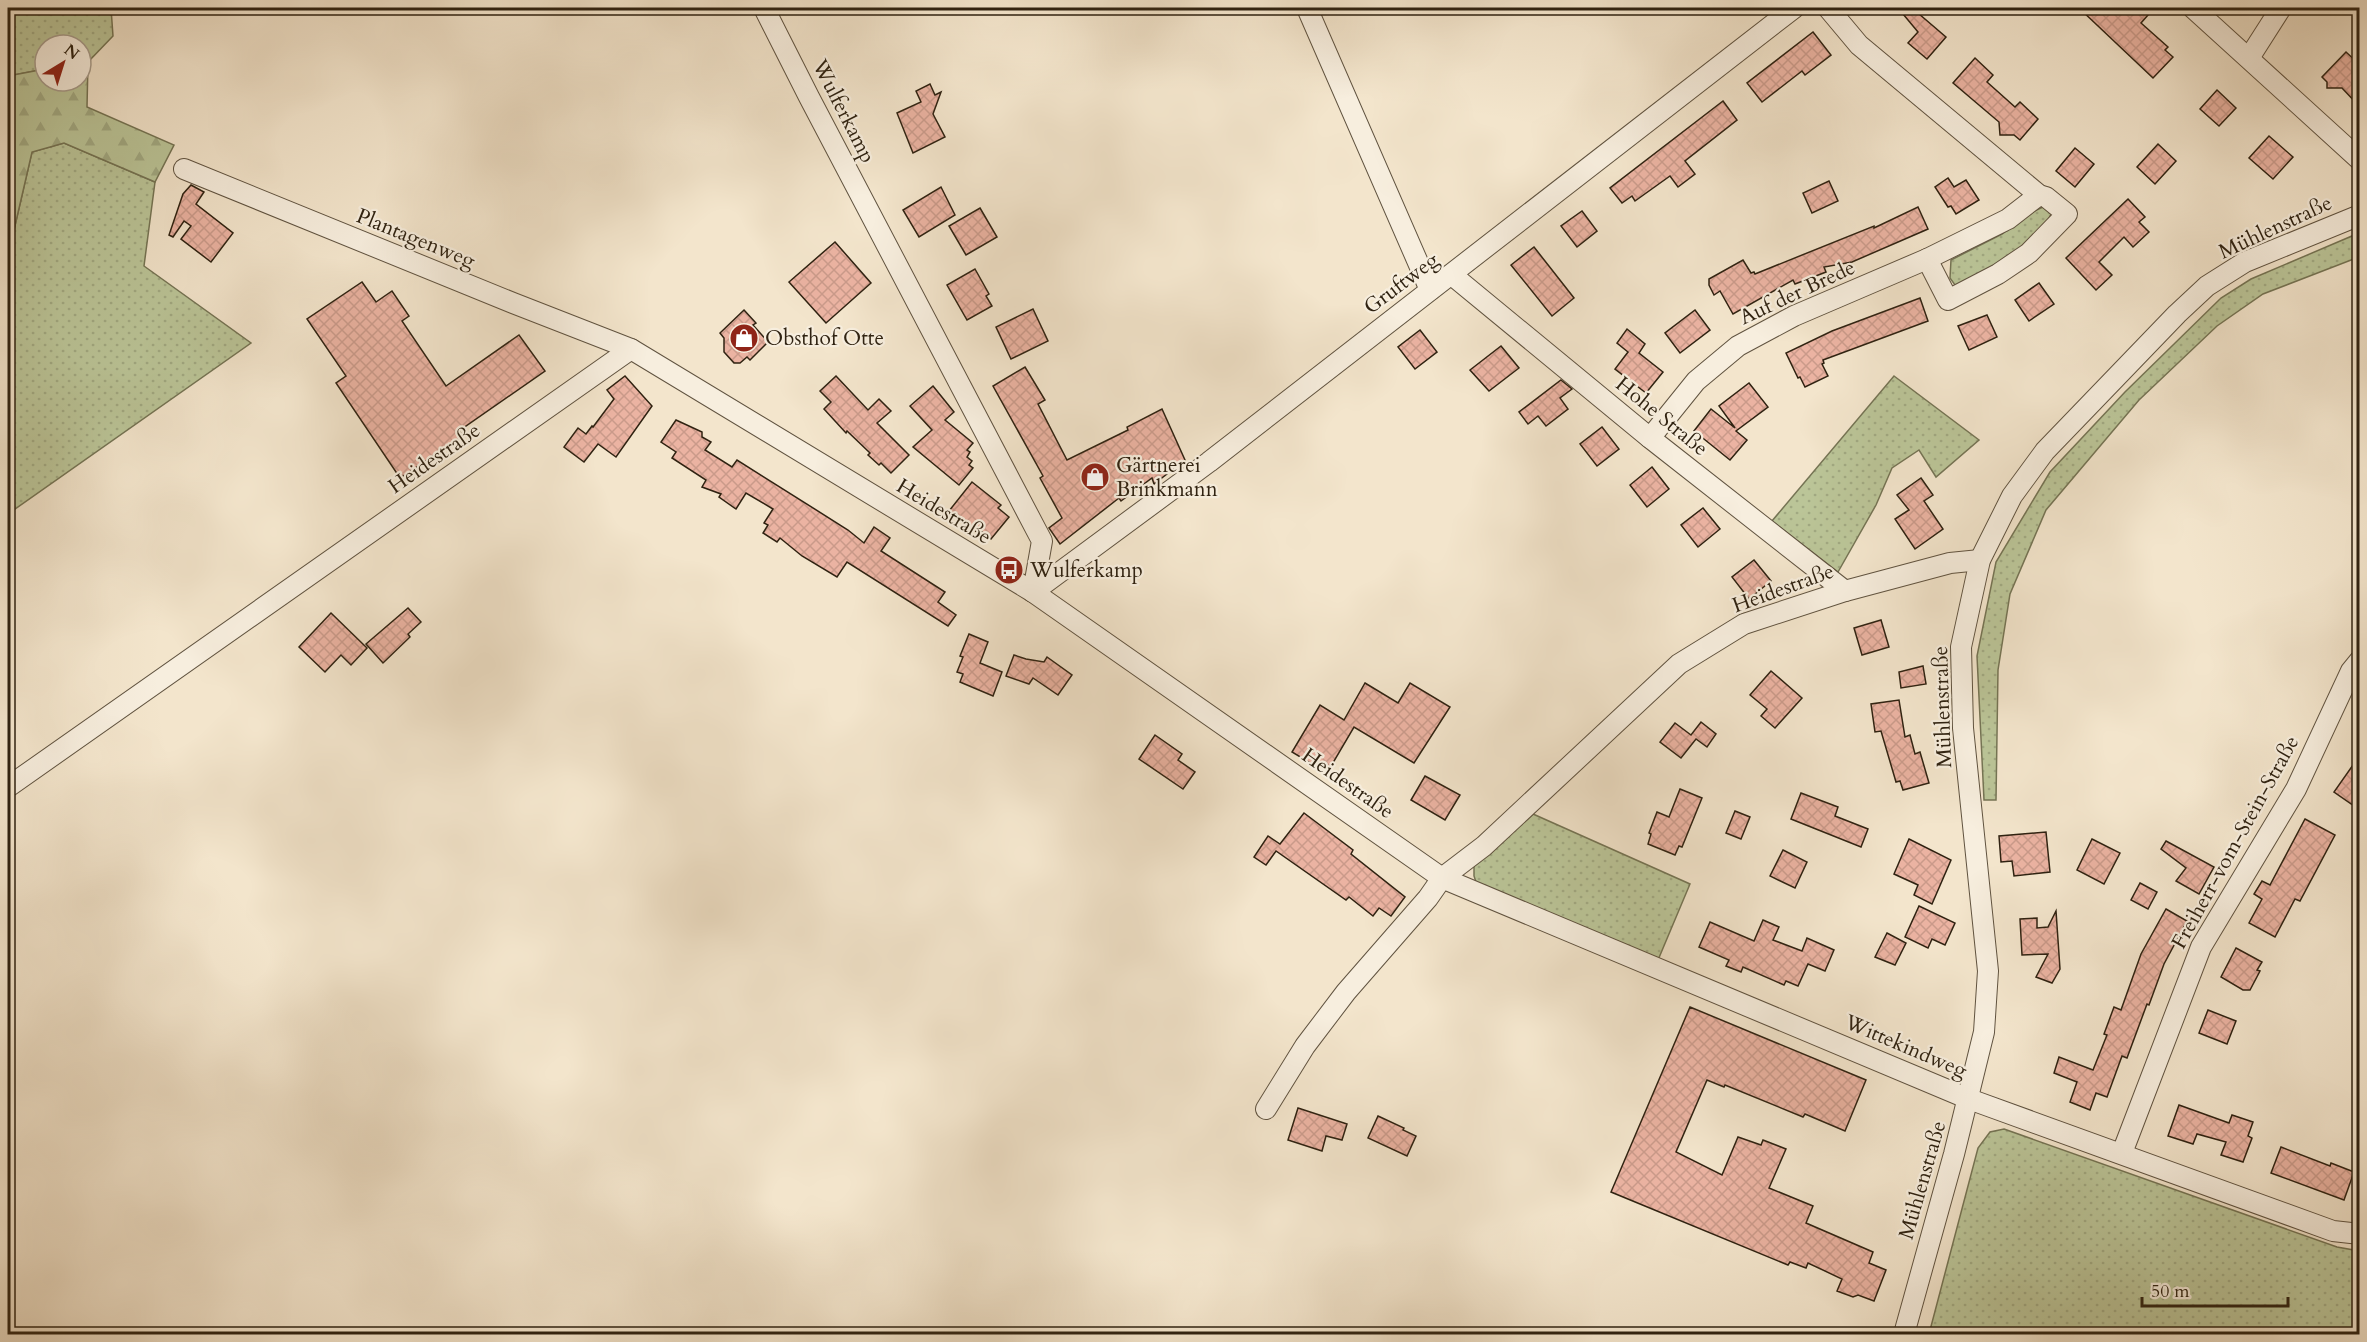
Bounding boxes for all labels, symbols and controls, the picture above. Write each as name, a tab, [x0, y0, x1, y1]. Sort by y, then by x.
north arrow	[33, 33, 93, 93]
text: N	[59, 39, 84, 65]
street label: Wulferkamp	[805, 53, 882, 168]
street label: Mühlenstraße	[2214, 189, 2337, 266]
street label: Plantagenweg	[352, 201, 480, 276]
street label: Gruftweg	[1358, 246, 1445, 321]
street label: Auf der Brede	[1735, 253, 1860, 332]
shop icon: Obsthof Otte	[728, 322, 760, 354]
place label: Obsthof Otte	[765, 324, 884, 353]
street label: Hohe Straße	[1609, 370, 1714, 463]
street label: Heidestraße	[382, 416, 486, 501]
place label: Gärtnerei Brinkmann	[1116, 451, 1218, 504]
shop icon: Gärtnerei Brinkmann	[1079, 461, 1111, 493]
street label: Heidestraße	[891, 472, 997, 551]
bus stop icon: Wulferkamp	[993, 554, 1025, 586]
place label: Wulferkamp	[1029, 556, 1143, 585]
street label: Heidestraße	[1728, 557, 1838, 620]
street label: Mühlenstraße	[1926, 645, 1959, 768]
street label: Freiherr-vom-Stein-Straße	[2165, 730, 2306, 954]
street label: Heidestraße	[1296, 741, 1400, 826]
street label: Wittekindweg	[1839, 1007, 1972, 1085]
street label: Mühlenstraße	[1892, 1117, 1953, 1243]
scale bar	[2142, 1270, 2288, 1308]
text: 50 m	[2151, 1279, 2190, 1304]

